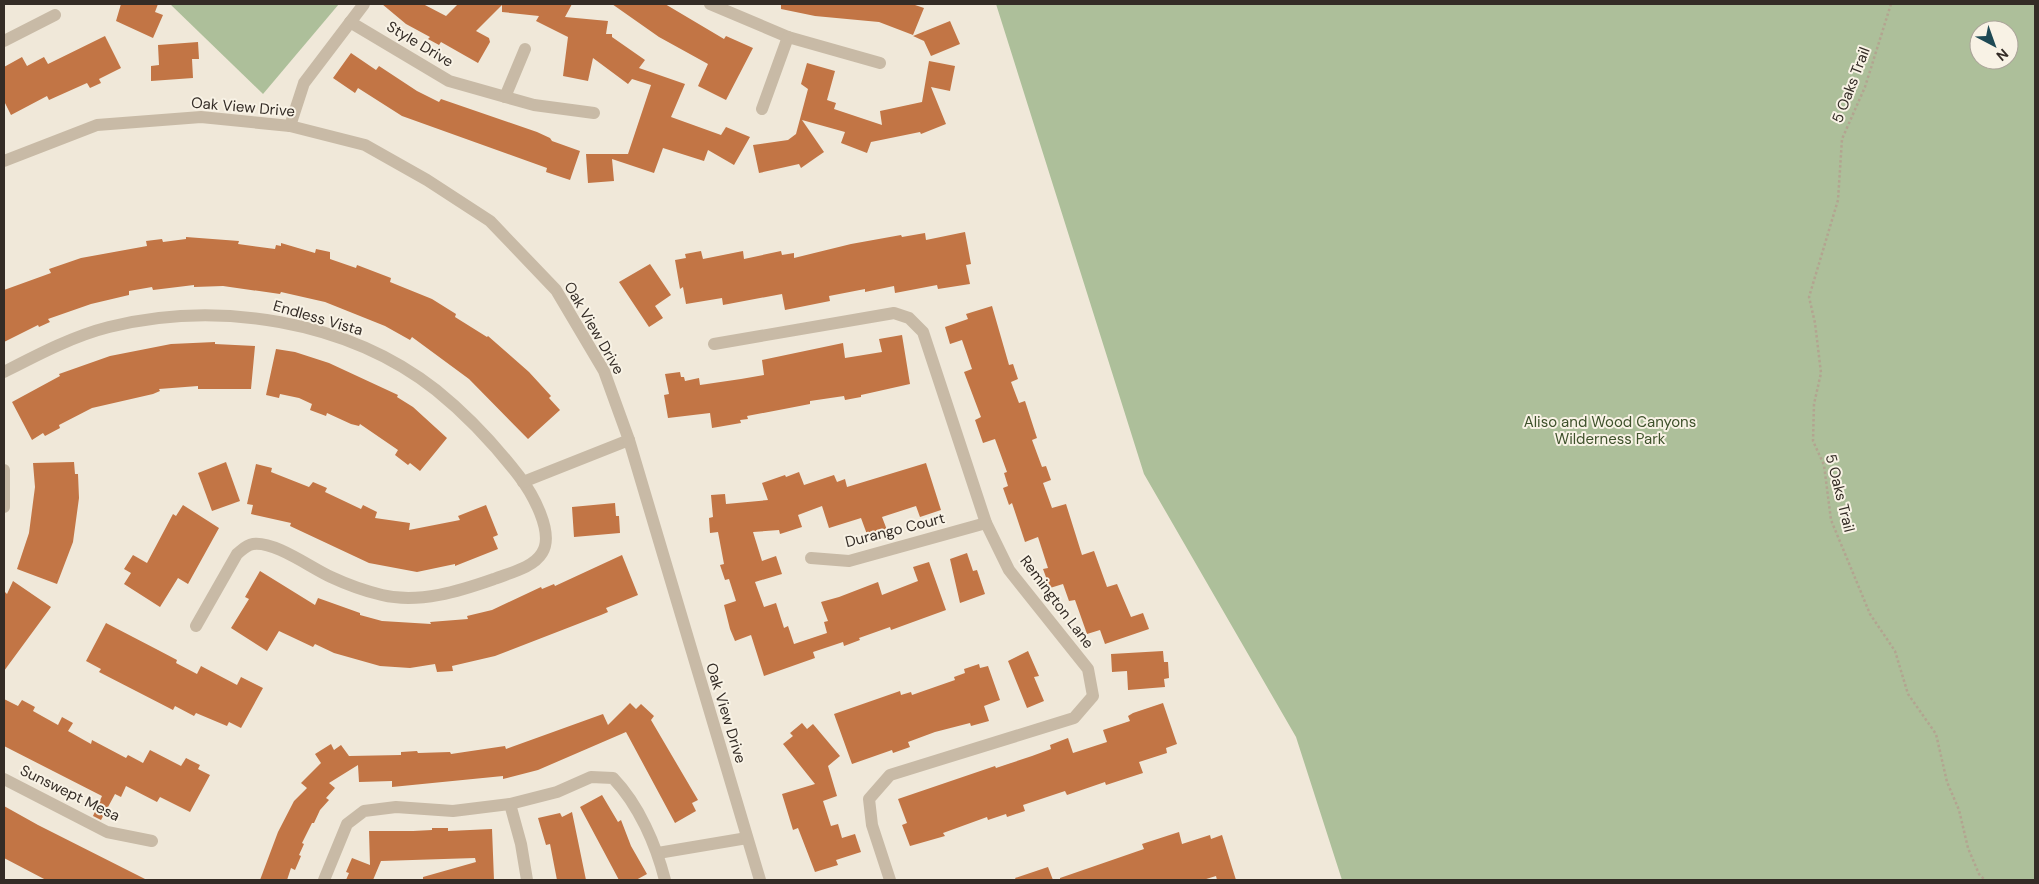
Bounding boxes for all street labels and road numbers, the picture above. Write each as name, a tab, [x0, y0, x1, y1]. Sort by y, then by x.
street label: Style Drive	[383, 16, 457, 72]
street label: 5 Oaks Trail	[1827, 44, 1875, 126]
street label: Oak View Drive	[190, 92, 296, 122]
street label: Oak View Drive	[559, 278, 629, 378]
street label: Endless Vista	[271, 296, 365, 340]
street label: 5 Oaks Trail	[1821, 452, 1859, 534]
street label: Durango Court	[843, 508, 947, 552]
street label: Remington Lane	[1016, 552, 1098, 652]
street label: Oak View Drive	[701, 660, 751, 766]
street label: Sunswept Mesa	[17, 760, 123, 826]

